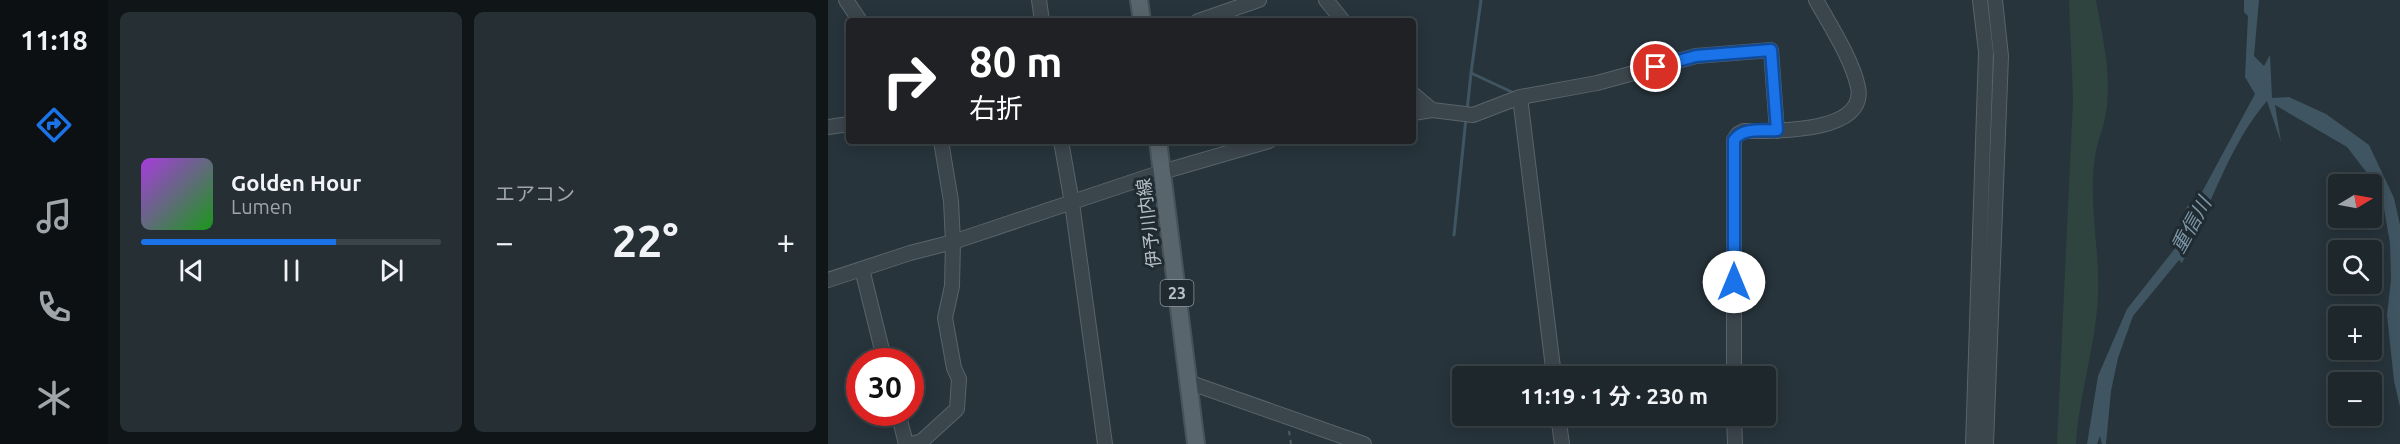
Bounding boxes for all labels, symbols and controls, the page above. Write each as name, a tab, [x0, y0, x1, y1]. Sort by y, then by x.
text: 11:18	[20, 25, 88, 55]
text: 80 m	[969, 38, 1063, 85]
pin	[1630, 41, 1681, 92]
icon: right	[870, 42, 948, 120]
icon: arrive	[1639, 50, 1672, 83]
text: 右折	[969, 93, 1023, 123]
icon: directions	[33, 104, 75, 146]
text: Golden Hour	[231, 170, 361, 195]
north arrow	[2328, 174, 2382, 228]
map controls	[2328, 174, 2382, 426]
street label: 伊予川内線	[1133, 177, 1163, 269]
text: エアコン	[495, 182, 575, 205]
water label: 重信川	[2166, 191, 2216, 257]
icon: music	[33, 195, 75, 237]
text: Lumen	[231, 195, 292, 218]
text: 22°	[612, 215, 678, 266]
text: −	[495, 223, 514, 260]
text: +	[776, 223, 795, 260]
button: search	[2328, 240, 2382, 294]
position arrow	[1702, 250, 1766, 314]
icon: previous	[175, 254, 208, 287]
icon: pause	[275, 254, 308, 287]
icon: next	[375, 254, 408, 287]
road number: 23	[1160, 280, 1194, 306]
icon: phone	[33, 286, 75, 328]
button: +	[2328, 306, 2382, 360]
speed limit sign: 30	[846, 348, 924, 426]
button: −	[2328, 372, 2382, 426]
icon: climate	[33, 377, 75, 419]
text: 11:19 · 1 分 · 230 m	[1520, 383, 1708, 408]

